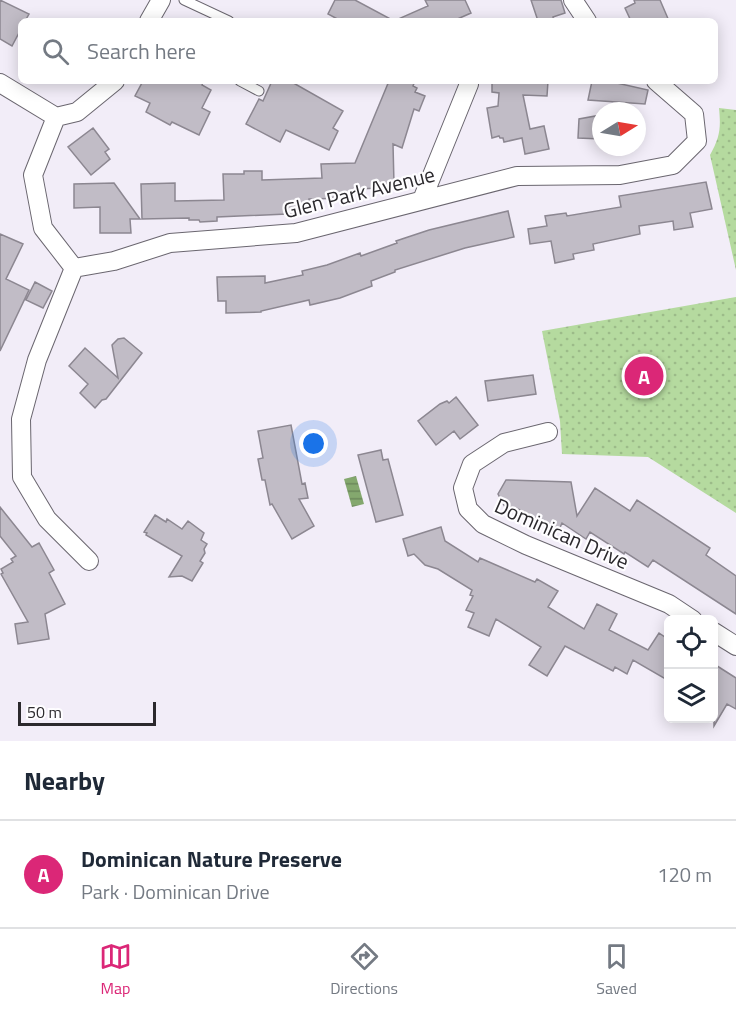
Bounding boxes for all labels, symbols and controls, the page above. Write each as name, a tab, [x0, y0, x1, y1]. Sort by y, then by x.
search box	[18, 18, 718, 84]
text: Search here	[87, 34, 196, 68]
icon: search	[39, 35, 72, 68]
north arrow	[592, 102, 646, 156]
street label: Glen Park Avenue	[280, 158, 438, 226]
pin: A	[624, 354, 664, 398]
your location	[299, 429, 328, 458]
street label: Dominican Drive	[490, 489, 634, 577]
map controls	[664, 615, 718, 723]
button: locate	[664, 615, 718, 669]
button: layers	[664, 669, 718, 723]
scale bar	[18, 699, 156, 726]
text: 50 m	[27, 700, 62, 724]
text: Nearby	[24, 761, 105, 800]
text: Dominican Nature Preserve	[81, 842, 342, 876]
text: A	[37, 859, 50, 890]
text: 120 m	[657, 859, 712, 890]
text: Park · Dominican Drive	[81, 876, 270, 907]
tab: Map	[99, 940, 132, 1000]
tab: Directions	[330, 940, 398, 1000]
tab: Saved	[596, 940, 637, 1000]

